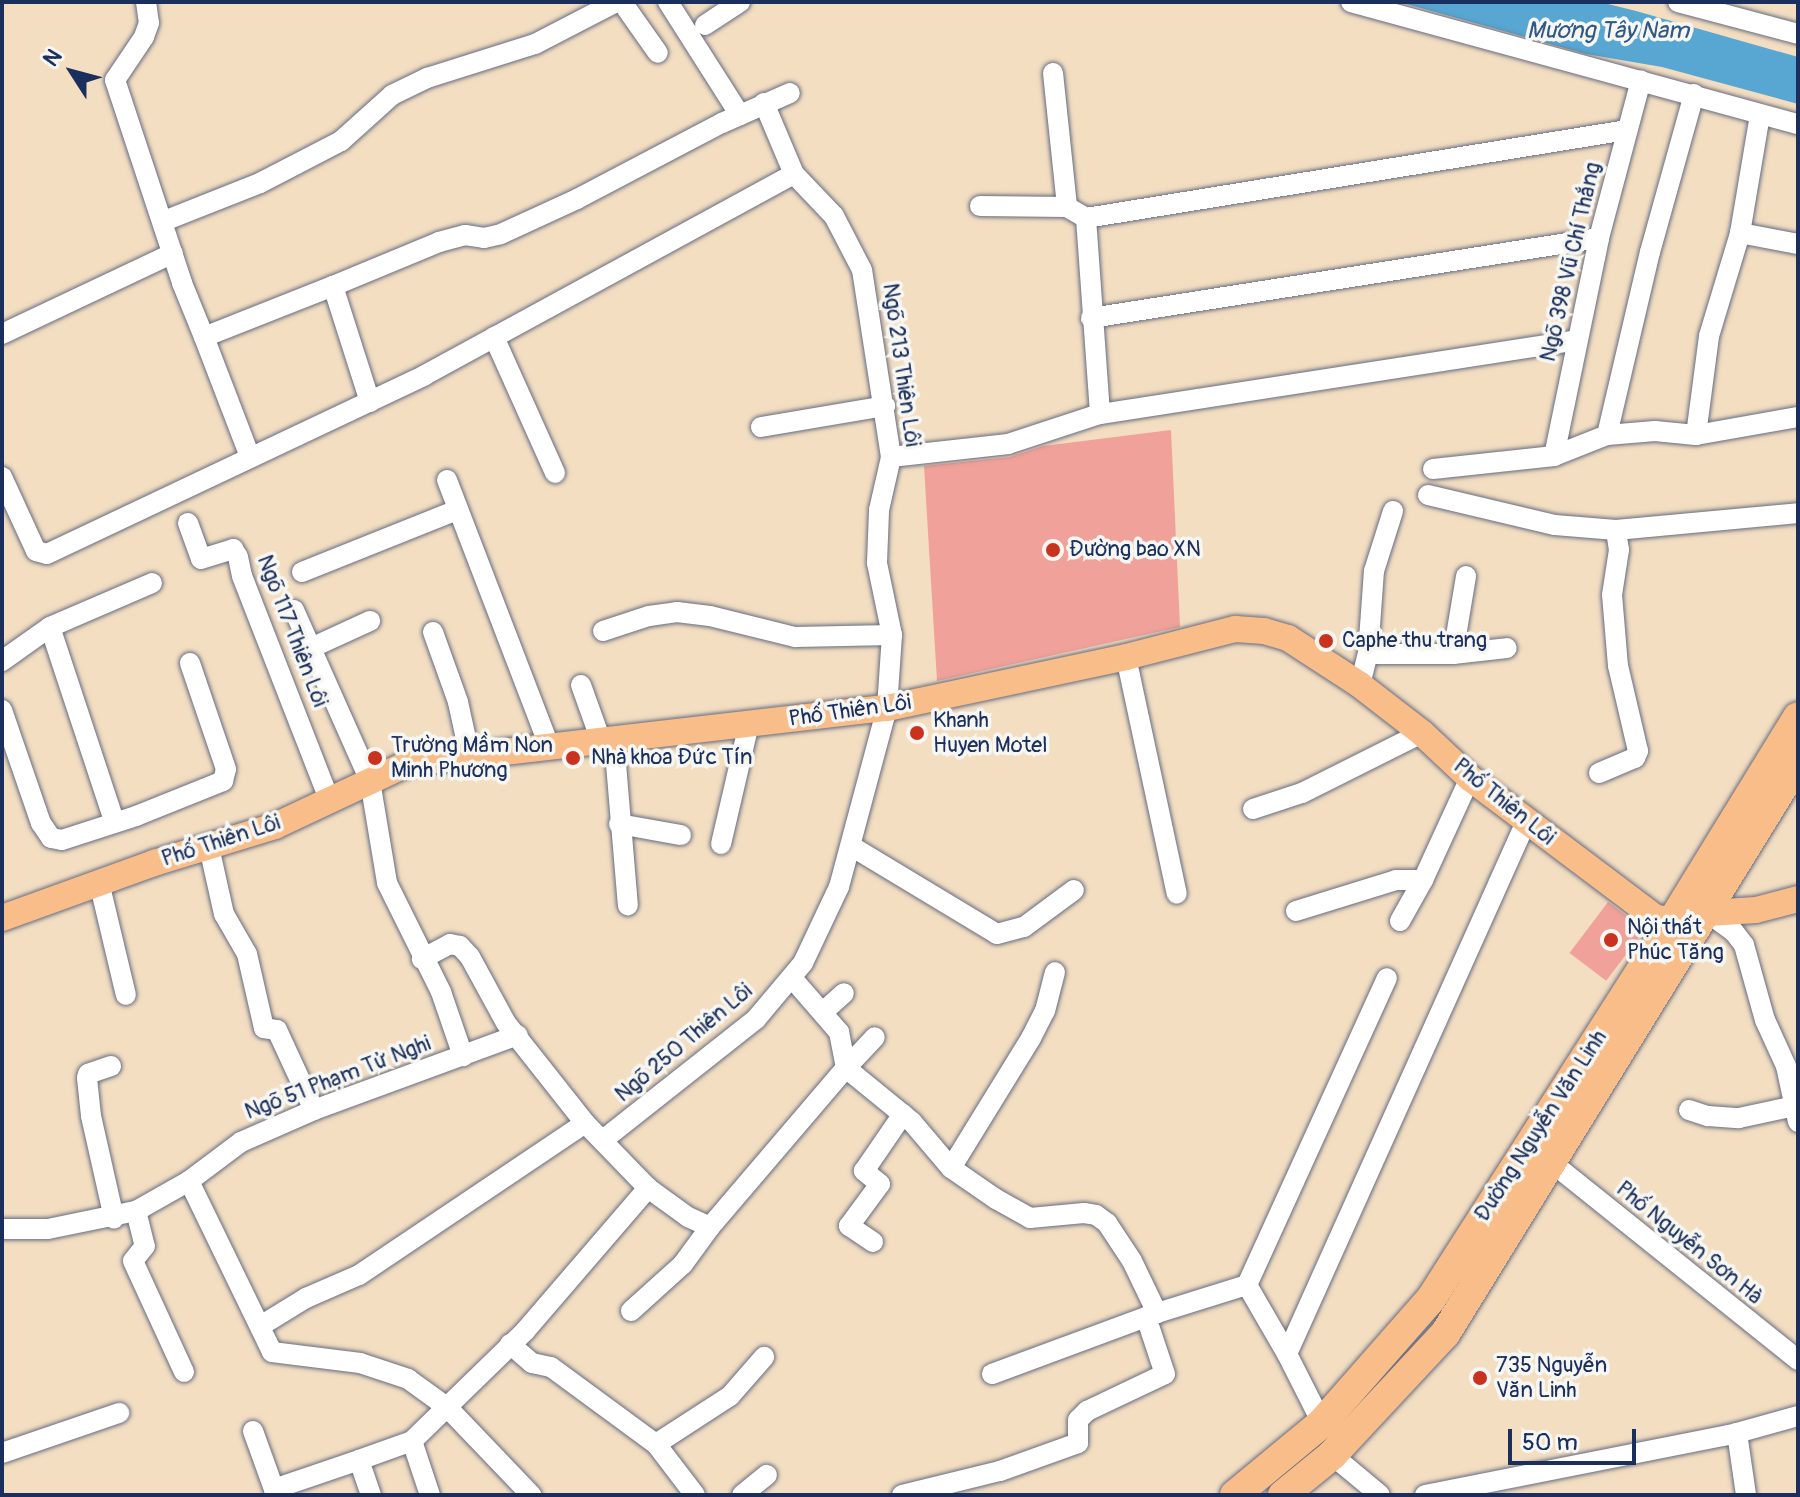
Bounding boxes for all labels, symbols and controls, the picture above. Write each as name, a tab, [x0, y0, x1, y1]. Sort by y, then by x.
water label: Mương Tây Nam	[1527, 17, 1689, 45]
north arrow	[32, 32, 112, 112]
text: N	[37, 44, 68, 72]
street label: Ngõ 398 Vũ Chí Thắng	[1535, 160, 1607, 364]
street label: Ngõ 213 Thiên Lôi	[876, 282, 926, 448]
place label: Đường bao XN	[1069, 537, 1201, 563]
marker: Đường bao XN	[1044, 541, 1062, 559]
street label: Ngõ 117 Thiên Lôi	[251, 551, 333, 711]
place label: Caphe thu trang	[1342, 628, 1487, 654]
marker: Caphe thu trang	[1317, 632, 1335, 650]
street label: Phố Thiên Lôi	[787, 689, 913, 733]
place label: Khanh Huyen Motel	[933, 707, 1047, 758]
marker: Khanh Huyen Motel	[908, 724, 926, 742]
place label: Trường Mầm Non Minh Phương	[391, 732, 553, 784]
place label: Nhà khoa Đức Tín	[591, 745, 752, 771]
marker: Nhà khoa Đức Tín	[562, 747, 584, 769]
marker: Trường Mầm Non Minh Phương	[366, 749, 384, 767]
street label: Phố Thiên Lôi	[1448, 753, 1560, 851]
street label: Phố Thiên Lôi	[158, 809, 284, 873]
place label: Nội thất Phúc Tăng	[1627, 914, 1724, 966]
marker: Nội thất Phúc Tăng	[1602, 931, 1620, 949]
street label: Ngõ 250 Thiên Lôi	[610, 978, 758, 1108]
street label: Đường Nguyễn Văn Linh	[1469, 1025, 1613, 1227]
street label: Ngõ 51 Phạm Tử Nghi	[241, 1030, 435, 1126]
street label: Phố Nguyễn Sơn Hà	[1611, 1176, 1767, 1310]
place label: 735 Nguyễn Văn Linh	[1496, 1352, 1607, 1404]
marker: 735 Nguyễn Văn Linh	[1471, 1369, 1489, 1387]
scale bar	[1512, 1413, 1640, 1463]
text: 50 m	[1522, 1428, 1578, 1457]

